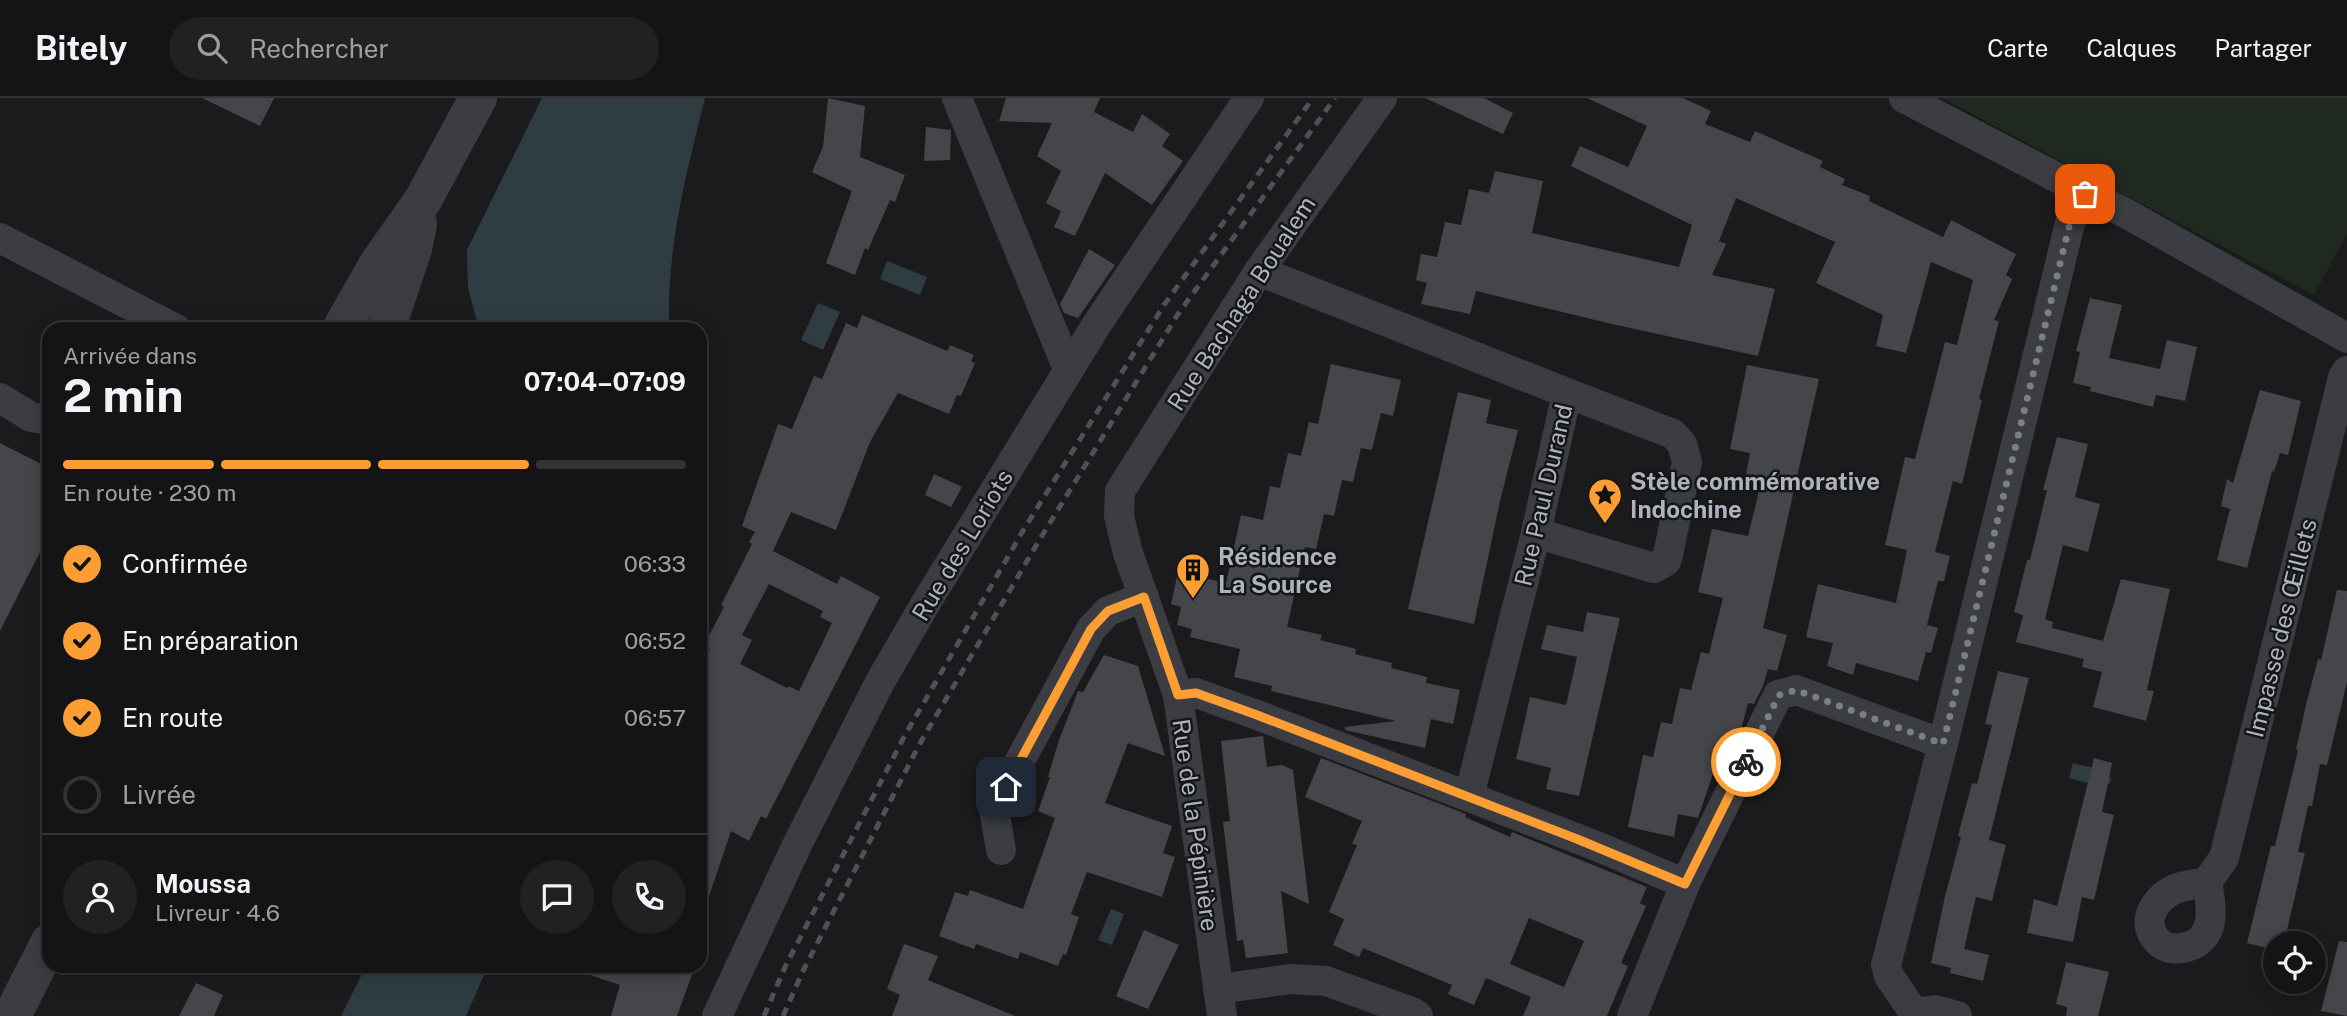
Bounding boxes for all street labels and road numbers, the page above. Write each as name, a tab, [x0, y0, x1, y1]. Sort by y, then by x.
street label: Rue Bachaga Boualem	[1161, 190, 1321, 416]
street label: Rue Paul Durand	[1508, 401, 1578, 589]
street label: Rue des Loriots	[906, 464, 1018, 626]
street label: Impasse des Œillets	[2240, 516, 2322, 740]
street label: Rue de la Pépinière	[1167, 717, 1225, 933]

